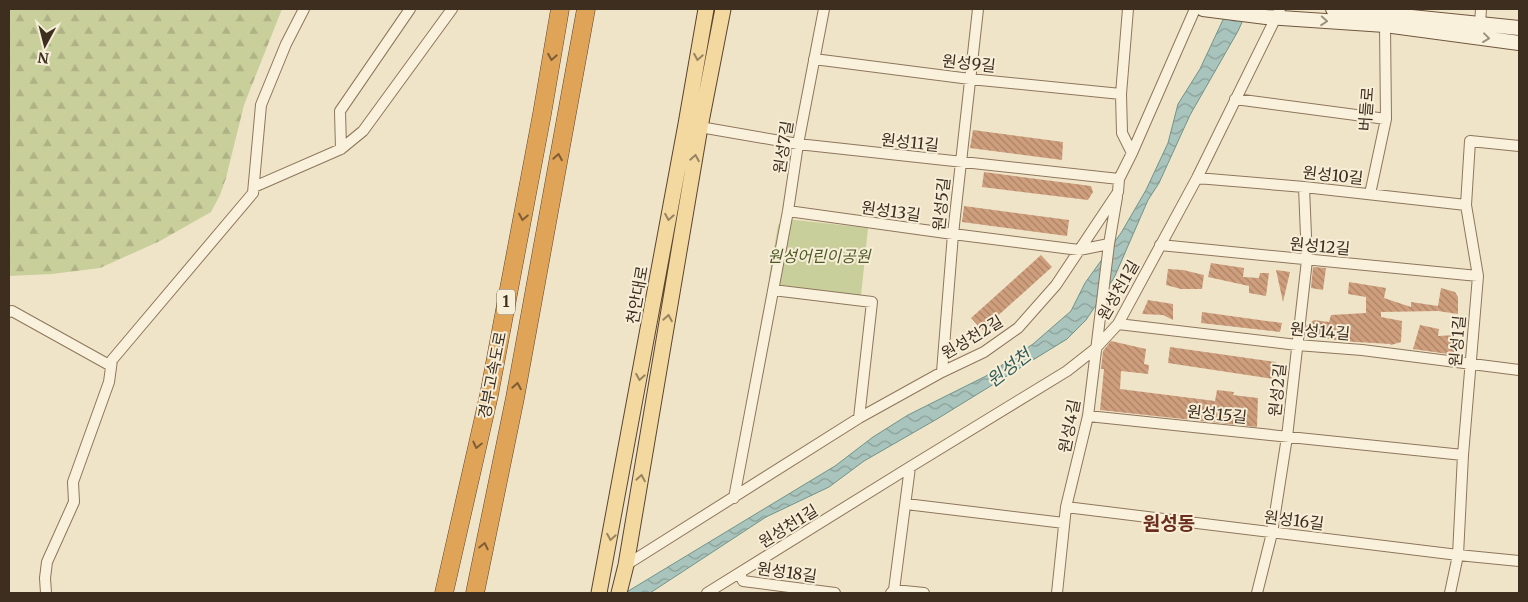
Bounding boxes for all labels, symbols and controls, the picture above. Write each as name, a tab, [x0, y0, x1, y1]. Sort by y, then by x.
one-way arrow	[1320, 15, 1328, 26]
north arrow	[20, 20, 70, 70]
one-way arrow	[1481, 33, 1490, 43]
text: N	[37, 48, 50, 68]
street label: 원성9길	[941, 50, 997, 76]
one-way arrow	[548, 52, 558, 61]
one-way arrow	[693, 52, 703, 61]
street label: 버들로	[1354, 86, 1378, 132]
street label: 원성7길	[769, 119, 797, 175]
street label: 원성11길	[880, 129, 940, 155]
one-way arrow	[552, 153, 563, 162]
one-way arrow	[689, 154, 699, 162]
street label: 원성10길	[1302, 162, 1364, 188]
street label: 원성5길	[928, 176, 954, 232]
street label: 원성13길	[860, 197, 922, 225]
one-way arrow	[518, 212, 528, 221]
one-way arrow	[665, 212, 675, 221]
street label: 원성12길	[1289, 233, 1351, 259]
park label: 원성어린이공원	[767, 246, 872, 266]
street label: 원성천1길	[1093, 256, 1143, 324]
street label: 천안대로	[622, 264, 652, 326]
road number: 1	[497, 290, 515, 314]
street label: 원성천2길	[938, 311, 1006, 363]
one-way arrow	[662, 314, 672, 322]
street label: 원성1길	[1445, 315, 1469, 367]
street label: 원성14길	[1289, 318, 1351, 344]
street label: 경부고속도로	[474, 329, 510, 420]
water label: 원성천	[982, 342, 1037, 392]
street label: 원성2길	[1264, 362, 1290, 418]
one-way arrow	[635, 372, 646, 381]
one-way arrow	[512, 382, 522, 391]
street label: 원성4길	[1054, 398, 1084, 454]
street label: 원성15길	[1186, 401, 1248, 427]
one-way arrow	[473, 440, 483, 449]
one-way arrow	[635, 474, 645, 483]
street label: 원성천1길	[755, 500, 821, 552]
street label: 원성16길	[1263, 506, 1325, 534]
district label: 원성동	[1143, 511, 1195, 535]
one-way arrow	[606, 532, 616, 541]
one-way arrow	[479, 541, 489, 550]
street label: 원성18길	[756, 558, 818, 586]

